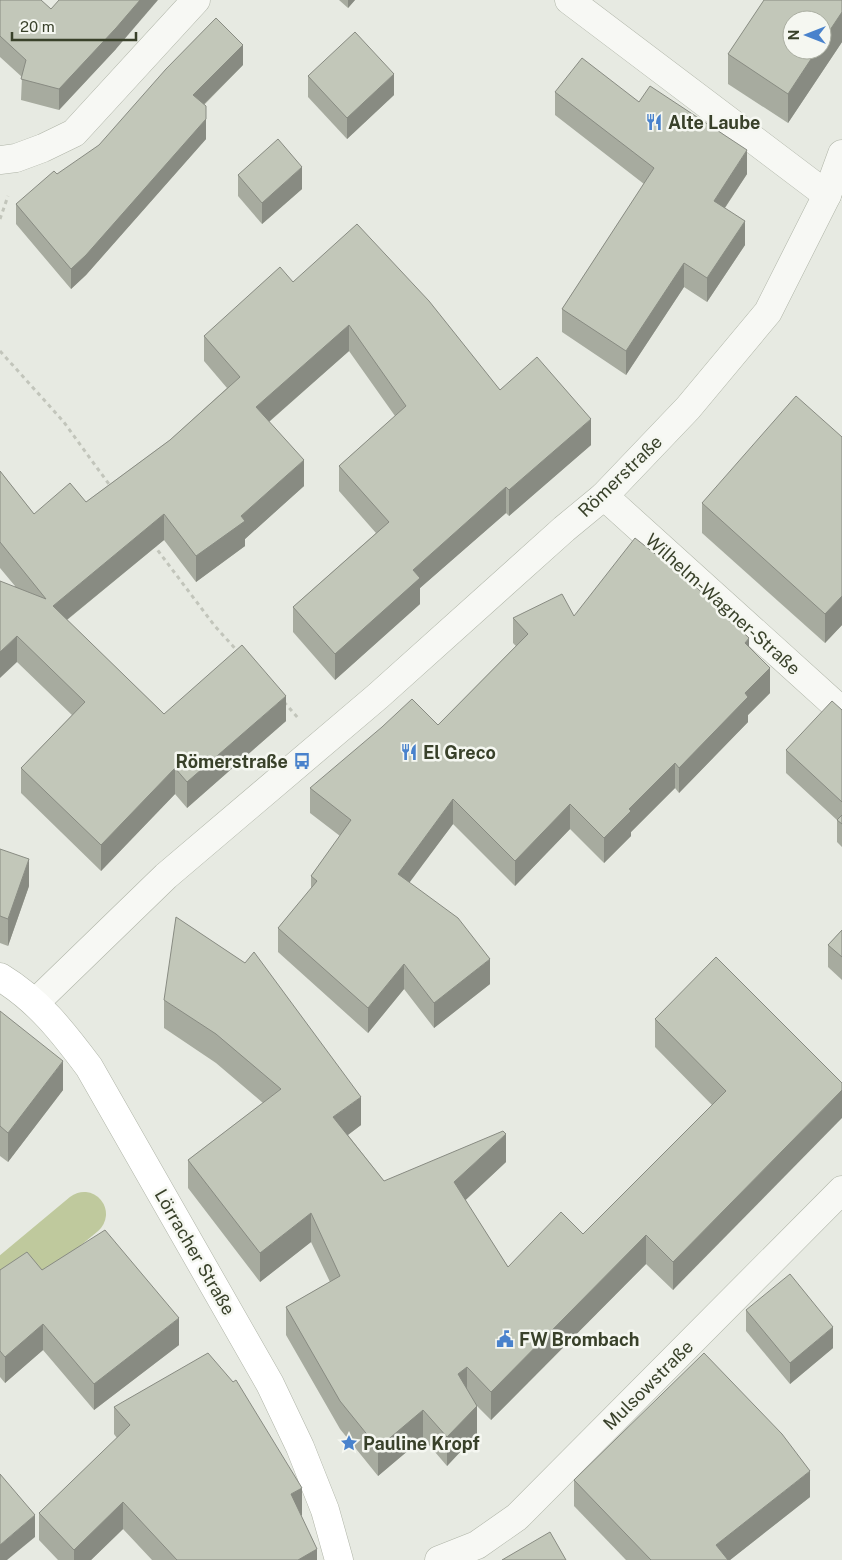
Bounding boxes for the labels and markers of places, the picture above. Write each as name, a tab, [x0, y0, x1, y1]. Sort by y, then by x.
restaurant icon: Alte Laube	[644, 112, 664, 132]
place label: Alte Laube	[668, 112, 760, 133]
restaurant icon: El Greco	[399, 742, 419, 762]
place label: El Greco	[423, 742, 496, 763]
place label: Römerstraße	[176, 751, 288, 772]
bus stop icon: Römerstraße	[292, 751, 312, 771]
public building icon: FW Brombach	[495, 1329, 515, 1349]
place label: FW Brombach	[519, 1329, 639, 1350]
place icon: Pauline Kropf	[339, 1433, 359, 1453]
place label: Pauline Kropf	[363, 1433, 480, 1454]

